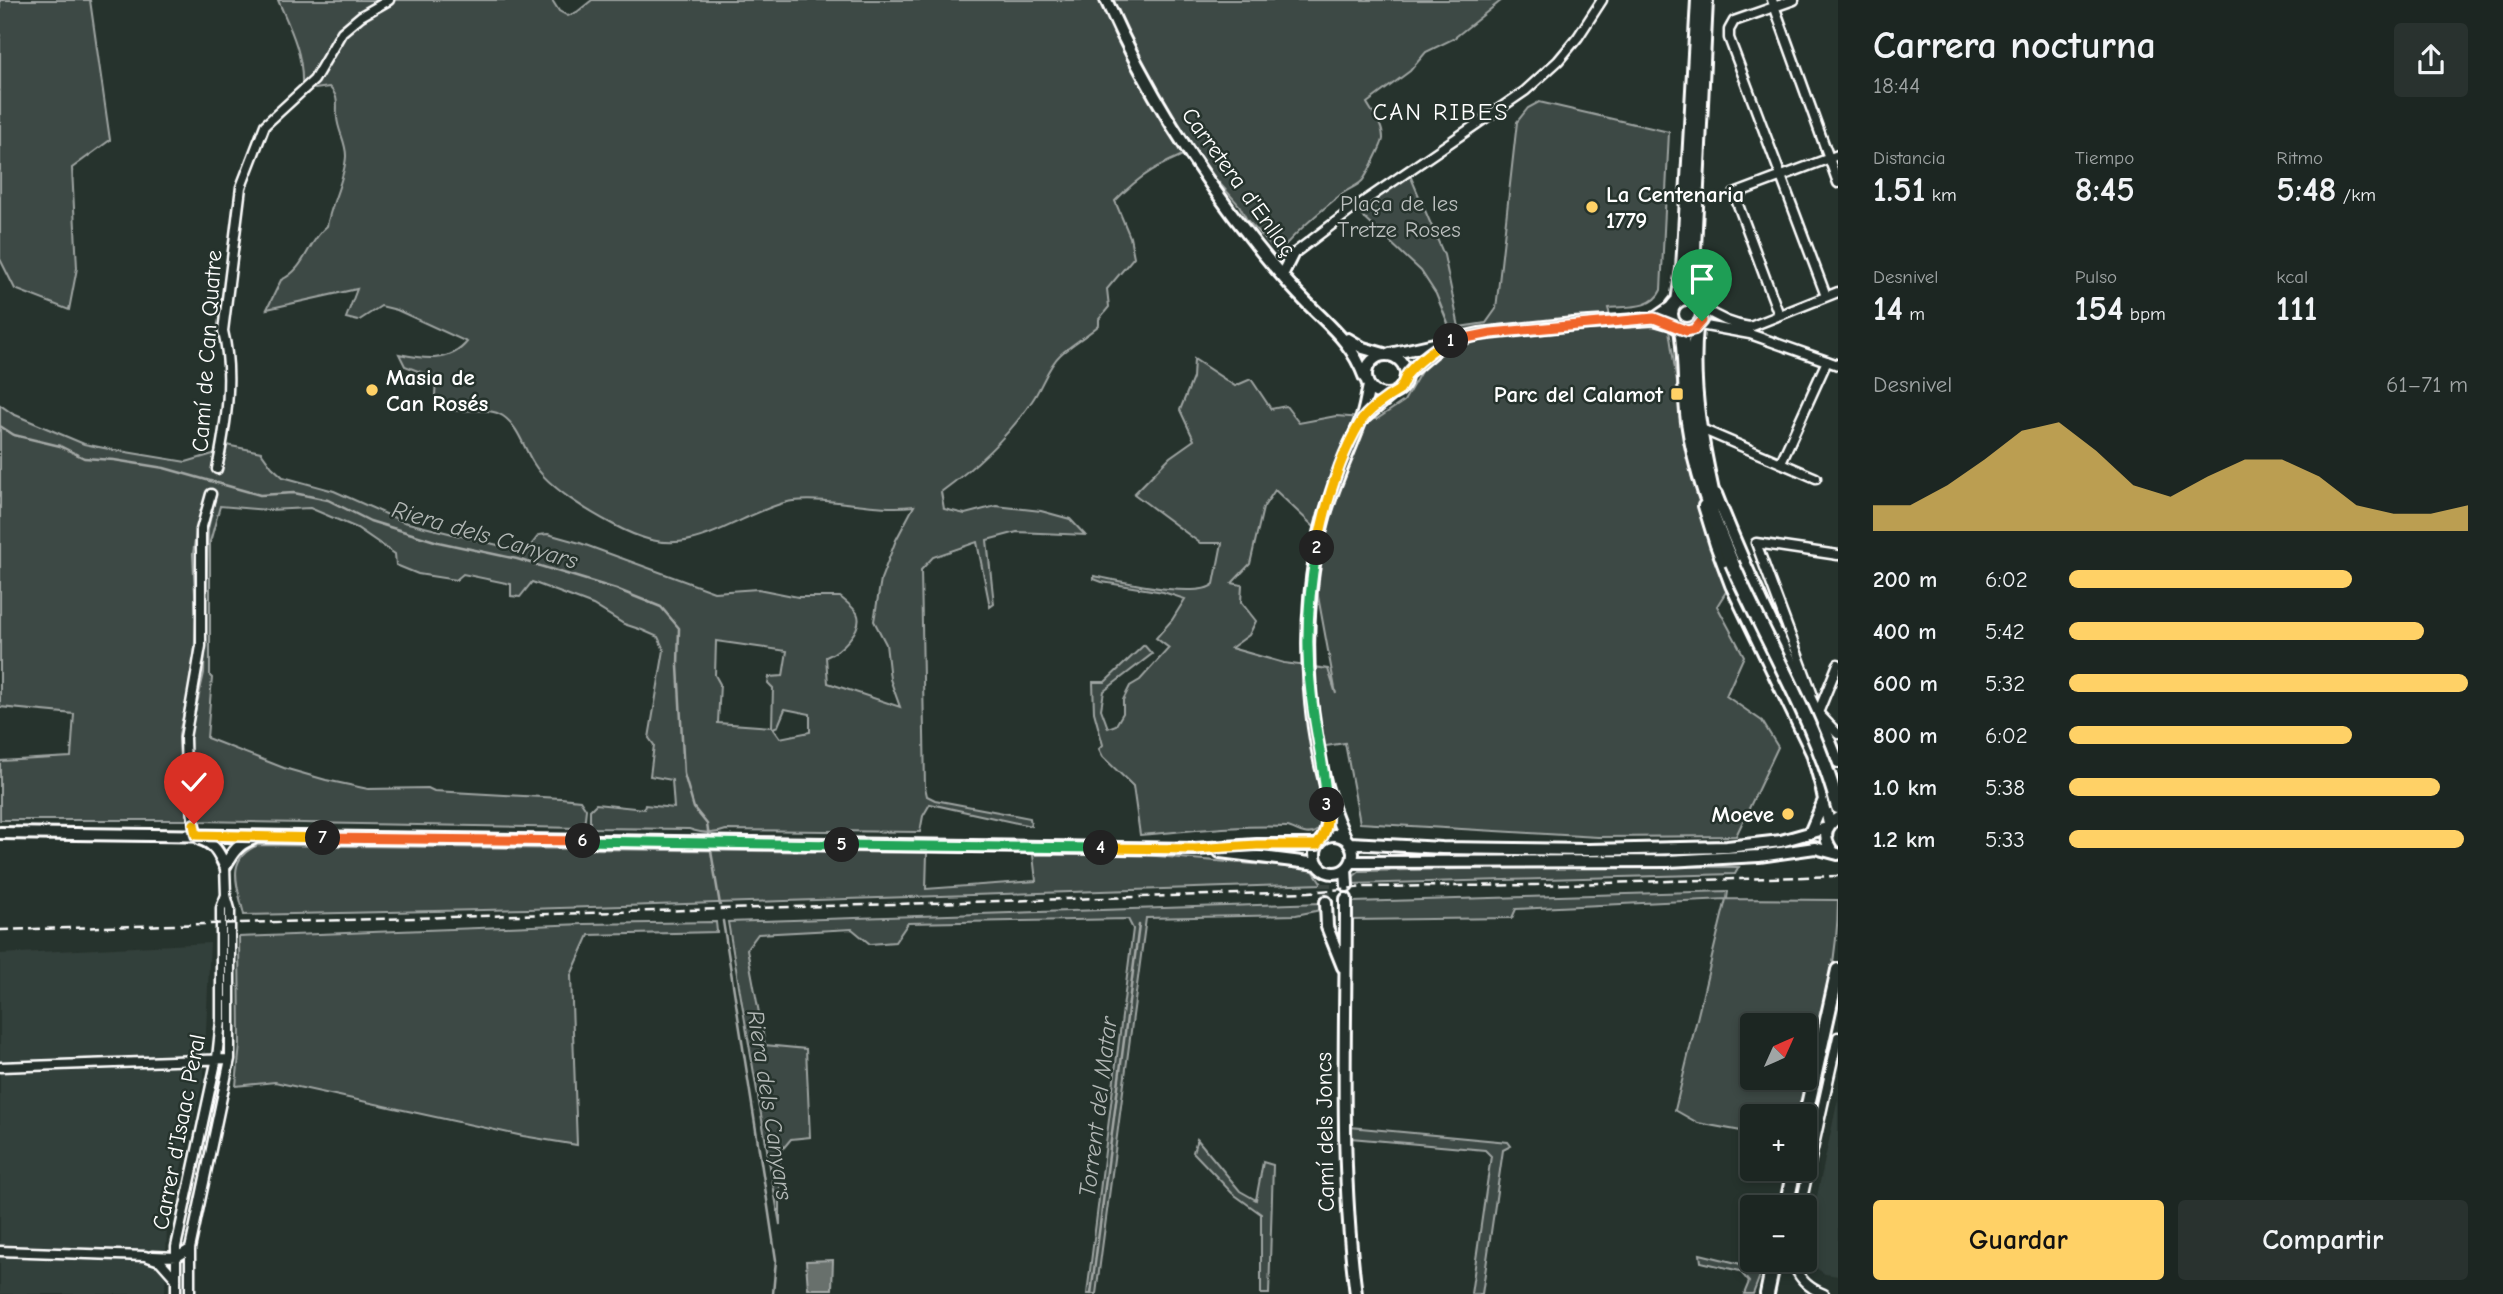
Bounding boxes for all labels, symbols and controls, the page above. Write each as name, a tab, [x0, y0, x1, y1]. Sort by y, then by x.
button: share	[2394, 23, 2468, 97]
text: Carrera nocturna	[1873, 24, 2156, 68]
text: 18:44	[1873, 72, 1920, 99]
district label: CAN RIBES	[1373, 98, 1509, 126]
street label: Carretera d'Enllaç	[1176, 102, 1302, 262]
text: Distancia	[1873, 147, 1946, 169]
text: Tiempo	[2075, 147, 2134, 169]
text: Ritmo	[2276, 147, 2323, 169]
text: 1.51	[1873, 169, 1925, 210]
text: 8:45	[2075, 169, 2135, 210]
text: 5:48	[2276, 169, 2337, 210]
place label: La Centenaria 1779	[1606, 181, 1744, 234]
text: km	[1925, 184, 1957, 206]
text: /km	[2337, 184, 2376, 206]
park label: Plaça de les Tretze Roses	[1337, 190, 1461, 243]
marker: La Centenaria 1779	[1584, 199, 1600, 215]
street label: Camí de Can Quatre	[186, 249, 228, 453]
pin	[1672, 249, 1732, 321]
icon: arrive	[1683, 260, 1721, 298]
text: Desnivel	[1873, 266, 1938, 288]
text: Pulso	[2075, 266, 2117, 288]
text: kcal	[2276, 266, 2308, 288]
text: 14	[1873, 288, 1903, 329]
text: 154	[2075, 288, 2123, 329]
text: 111	[2276, 288, 2318, 329]
text: m	[1903, 303, 1925, 325]
text: bpm	[2123, 303, 2166, 325]
pin: 1	[1434, 324, 1468, 358]
text: 1	[1447, 329, 1454, 351]
place label: Masia de Can Rosés	[386, 364, 489, 417]
text: Desnivel	[1873, 371, 1952, 398]
text: 61–71 m	[2386, 371, 2468, 398]
place label: Parc del Calamot	[1494, 381, 1663, 408]
marker: Masia de Can Rosés	[364, 382, 380, 398]
marker: Parc del Calamot	[1669, 386, 1685, 402]
water label: Riera dels Canyars	[389, 495, 581, 575]
pin: 2	[1300, 530, 1334, 566]
text: 2	[1312, 536, 1321, 558]
text: 200 m	[1873, 566, 1937, 593]
text: 6:02	[1985, 566, 2028, 593]
text: 400 m	[1873, 618, 1937, 645]
text: 5:42	[1985, 618, 2025, 645]
text: 600 m	[1873, 670, 1938, 697]
text: 5:32	[1985, 670, 2025, 697]
text: 800 m	[1873, 722, 1938, 749]
text: 6:02	[1985, 722, 2028, 749]
pin	[164, 752, 224, 824]
icon: check	[175, 763, 213, 801]
text: 1.0 km	[1873, 774, 1937, 801]
text: 5:38	[1985, 774, 2025, 801]
pin: 3	[1310, 788, 1344, 822]
text: 3	[1322, 793, 1331, 815]
place label: Moeve	[1712, 801, 1774, 828]
marker: Moeve	[1780, 806, 1796, 822]
pin: 7	[306, 820, 340, 856]
pin: 6	[566, 824, 600, 858]
text: 7	[318, 826, 327, 848]
text: 1.2 km	[1873, 826, 1935, 853]
text: 5:33	[1985, 826, 2025, 853]
pin: 5	[824, 828, 860, 862]
text: 6	[578, 829, 587, 851]
pin: 4	[1084, 830, 1118, 866]
text: 5	[836, 833, 847, 855]
text: 4	[1096, 836, 1105, 858]
water label: Riera dels Canyars	[741, 1008, 799, 1202]
north arrow	[1740, 1013, 1816, 1090]
map controls	[1740, 1013, 1817, 1272]
water label: Torrent del Matar	[1073, 1014, 1123, 1199]
street label: Carrer d'Isaac Peral	[147, 1032, 211, 1232]
street label: Camí dels Joncs	[1310, 1052, 1340, 1212]
button: +	[1740, 1104, 1817, 1181]
button: −	[1740, 1195, 1817, 1272]
button: Guardar	[1873, 1200, 2164, 1280]
button: Compartir	[2178, 1200, 2468, 1280]

